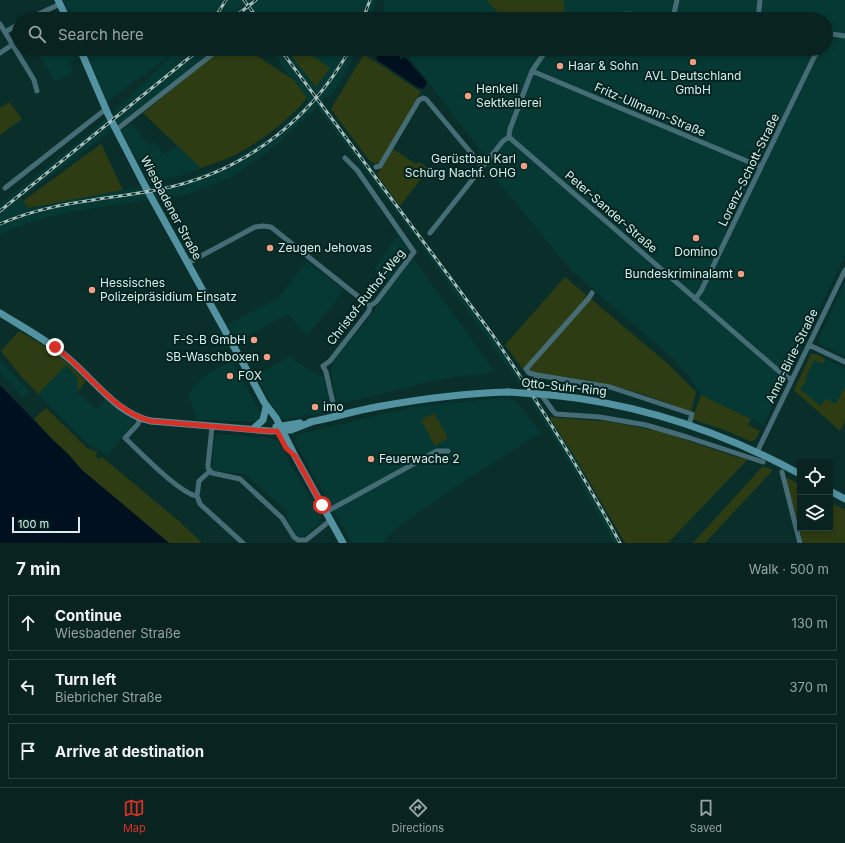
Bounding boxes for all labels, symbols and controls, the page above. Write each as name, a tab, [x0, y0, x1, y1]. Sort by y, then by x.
search box	[12, 12, 833, 56]
icon: search	[26, 23, 48, 45]
text: Search here	[58, 25, 144, 44]
marker: AVL Deutschland GmbH	[688, 57, 698, 67]
place label: Haar & Sohn	[568, 58, 638, 73]
marker: Haar & Sohn	[555, 61, 565, 71]
place label: AVL Deutschland GmbH	[645, 68, 741, 97]
street label: Fritz-Ullmann-Straße	[592, 79, 708, 140]
place label: Henkell Sektkellerei	[476, 81, 542, 110]
marker: Henkell Sektkellerei	[463, 91, 473, 101]
street label: Lorenz-Schott-Straße	[715, 111, 782, 229]
place label: Gerüstbau Karl Schürg Nachf. OHG	[405, 151, 516, 180]
street label: Wiesbadener Straße	[138, 153, 205, 262]
marker: Gerüstbau Karl Schürg Nachf. OHG	[519, 161, 529, 171]
street label: Peter-Sander-Straße	[562, 167, 661, 256]
marker: Domino	[691, 233, 701, 243]
place label: Zeugen Jehovas	[278, 240, 372, 255]
marker: Zeugen Jehovas	[265, 243, 275, 253]
place label: Domino	[674, 244, 718, 259]
street label: Christof-Ruthof-Weg	[323, 246, 408, 348]
place label: Bundeskriminalamt	[625, 266, 733, 281]
marker: Bundeskriminalamt	[736, 269, 746, 279]
place label: Hessisches Polizeipräsidium Einsatz	[100, 275, 237, 304]
marker: Hessisches Polizeipräsidium Einsatz	[87, 285, 97, 295]
street label: Anna-Birle-Straße	[762, 306, 821, 405]
place label: F-S-B GmbH	[173, 332, 246, 347]
marker: F-S-B GmbH	[249, 335, 259, 345]
route end	[46, 338, 64, 356]
place label: SB-Waschboxen	[166, 349, 259, 364]
marker: SB-Waschboxen	[262, 352, 272, 362]
place label: FOX	[238, 368, 262, 383]
marker: FOX	[225, 371, 235, 381]
street label: Otto-Suhr-Ring	[521, 375, 608, 398]
place label: imo	[323, 399, 344, 414]
marker: imo	[310, 402, 320, 412]
place label: Feuerwache 2	[379, 451, 460, 466]
marker: Feuerwache 2	[366, 454, 376, 464]
map controls	[797, 459, 833, 531]
button: locate	[797, 459, 833, 495]
button: layers	[797, 495, 833, 531]
route start	[313, 496, 331, 514]
scale bar	[12, 515, 80, 534]
text: 100 m	[18, 517, 49, 531]
text: 7 min	[16, 559, 61, 579]
text: Walk · 500 m	[749, 561, 829, 577]
text: Continue	[55, 606, 122, 625]
icon: ahead	[17, 612, 39, 634]
text: 130 m	[791, 615, 828, 631]
text: Wiesbadener Straße	[55, 625, 181, 641]
text: Turn left	[55, 670, 116, 689]
icon: left	[17, 676, 39, 698]
text: 370 m	[790, 679, 828, 695]
text: Biebricher Straße	[55, 689, 162, 705]
icon: arrive	[17, 740, 39, 762]
text: Arrive at destination	[55, 742, 204, 761]
tab: Map	[123, 797, 146, 835]
tab: Directions	[392, 797, 444, 835]
tab: Saved	[690, 797, 722, 835]

